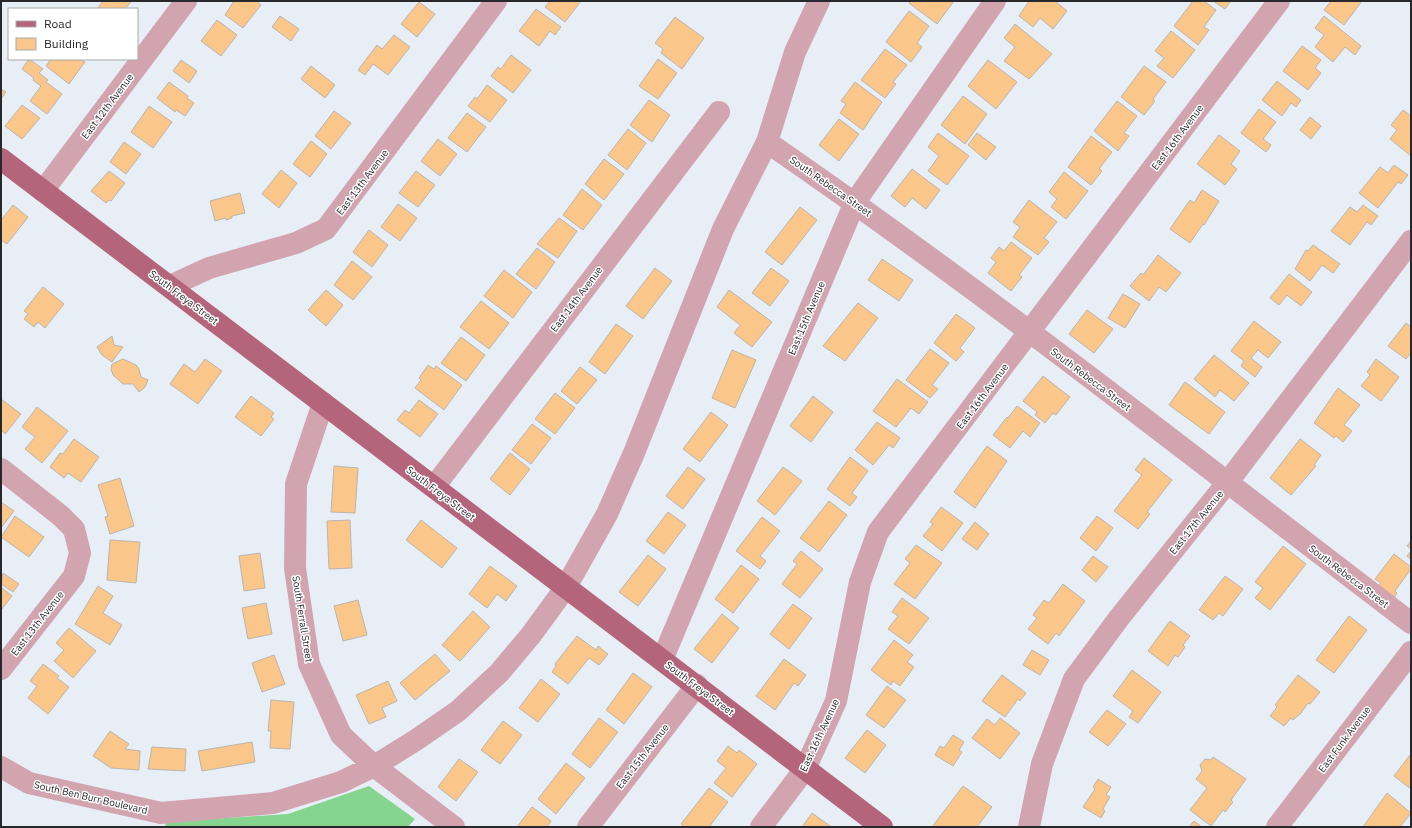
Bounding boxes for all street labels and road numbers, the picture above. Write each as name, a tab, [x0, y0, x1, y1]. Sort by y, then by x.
street label: East 12th Avenue	[79, 71, 137, 142]
street label: East 16th Avenue	[1149, 102, 1207, 173]
street label: East 13th Avenue	[334, 147, 392, 218]
street label: South Rebecca Street	[787, 153, 874, 220]
street label: East 14th Avenue	[548, 264, 606, 335]
street label: South Freya Street	[147, 267, 221, 328]
street label: East 15th Avenue	[785, 279, 828, 357]
street label: South Rebecca Street	[1048, 345, 1134, 414]
street label: East 16th Avenue	[954, 361, 1012, 432]
street label: South Freya Street	[404, 463, 478, 524]
street label: East 17th Avenue	[1167, 487, 1227, 557]
street label: South Rebecca Street	[1306, 542, 1392, 611]
street label: South Ferrall Street	[289, 575, 316, 664]
street label: East 13th Avenue	[8, 588, 67, 658]
street label: South Freya Street	[663, 658, 737, 719]
street label: East 16th Avenue	[797, 696, 842, 774]
street label: East Funk Avenue	[1315, 703, 1374, 775]
street label: East 15th Avenue	[613, 721, 672, 791]
street label: South Ben Burr Boulevard	[33, 778, 149, 817]

